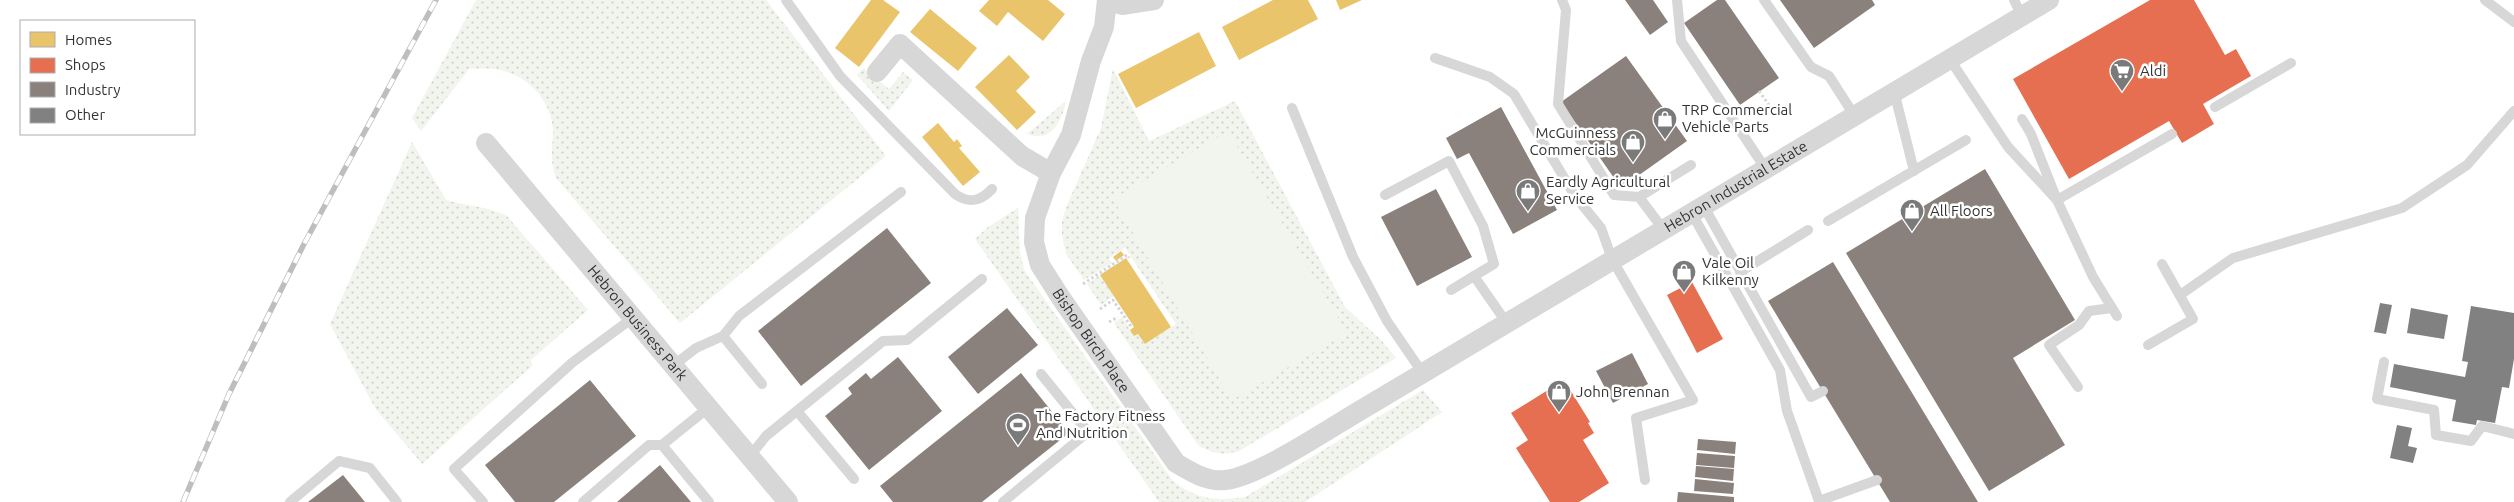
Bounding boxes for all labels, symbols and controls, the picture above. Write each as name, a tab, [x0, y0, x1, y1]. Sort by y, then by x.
legend	[20, 20, 195, 135]
text: Homes	[65, 31, 112, 48]
text: Shops	[65, 56, 106, 73]
supermarket icon: Aldi	[2109, 58, 2135, 92]
place label: Aldi	[2140, 62, 2166, 79]
text: Industry	[65, 81, 120, 98]
place label: TRP Commercial Vehicle Parts	[1682, 101, 1792, 135]
text: Other	[65, 106, 105, 123]
shop icon: TRP Commercial Vehicle Parts	[1652, 106, 1678, 140]
place label: McGuinness Commercials	[1529, 124, 1616, 158]
shop icon: McGuinness Commercials	[1620, 129, 1646, 163]
street label: Hebron Industrial Estate	[1661, 137, 1810, 235]
place label: Eardly Agricultural Service	[1546, 173, 1670, 207]
shop icon: Eardly Agricultural Service	[1515, 178, 1541, 212]
shop icon: All Floors	[1899, 198, 1925, 232]
place label: All Floors	[1930, 202, 1993, 219]
place label: Vale Oil Kilkenny	[1702, 254, 1759, 288]
shop icon: Vale Oil Kilkenny	[1671, 259, 1697, 293]
street label: Hebron Business Park	[584, 261, 691, 384]
street label: Bishop Birch Place	[1049, 285, 1133, 396]
shop icon: John Brennan	[1546, 379, 1572, 413]
place label: John Brennan	[1576, 383, 1670, 400]
place label: The Factory Fitness And Nutrition	[1036, 407, 1165, 441]
sports icon: The Factory Fitness And Nutrition	[1005, 412, 1031, 446]

